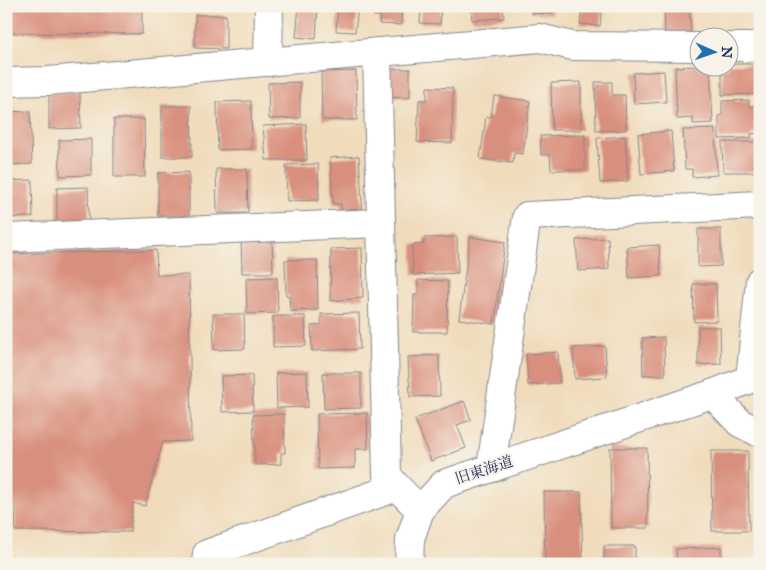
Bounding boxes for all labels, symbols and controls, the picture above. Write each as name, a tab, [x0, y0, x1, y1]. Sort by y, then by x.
north arrow	[688, 28, 738, 78]
text: N	[718, 46, 735, 59]
street label: 旧東海道	[453, 452, 515, 488]

